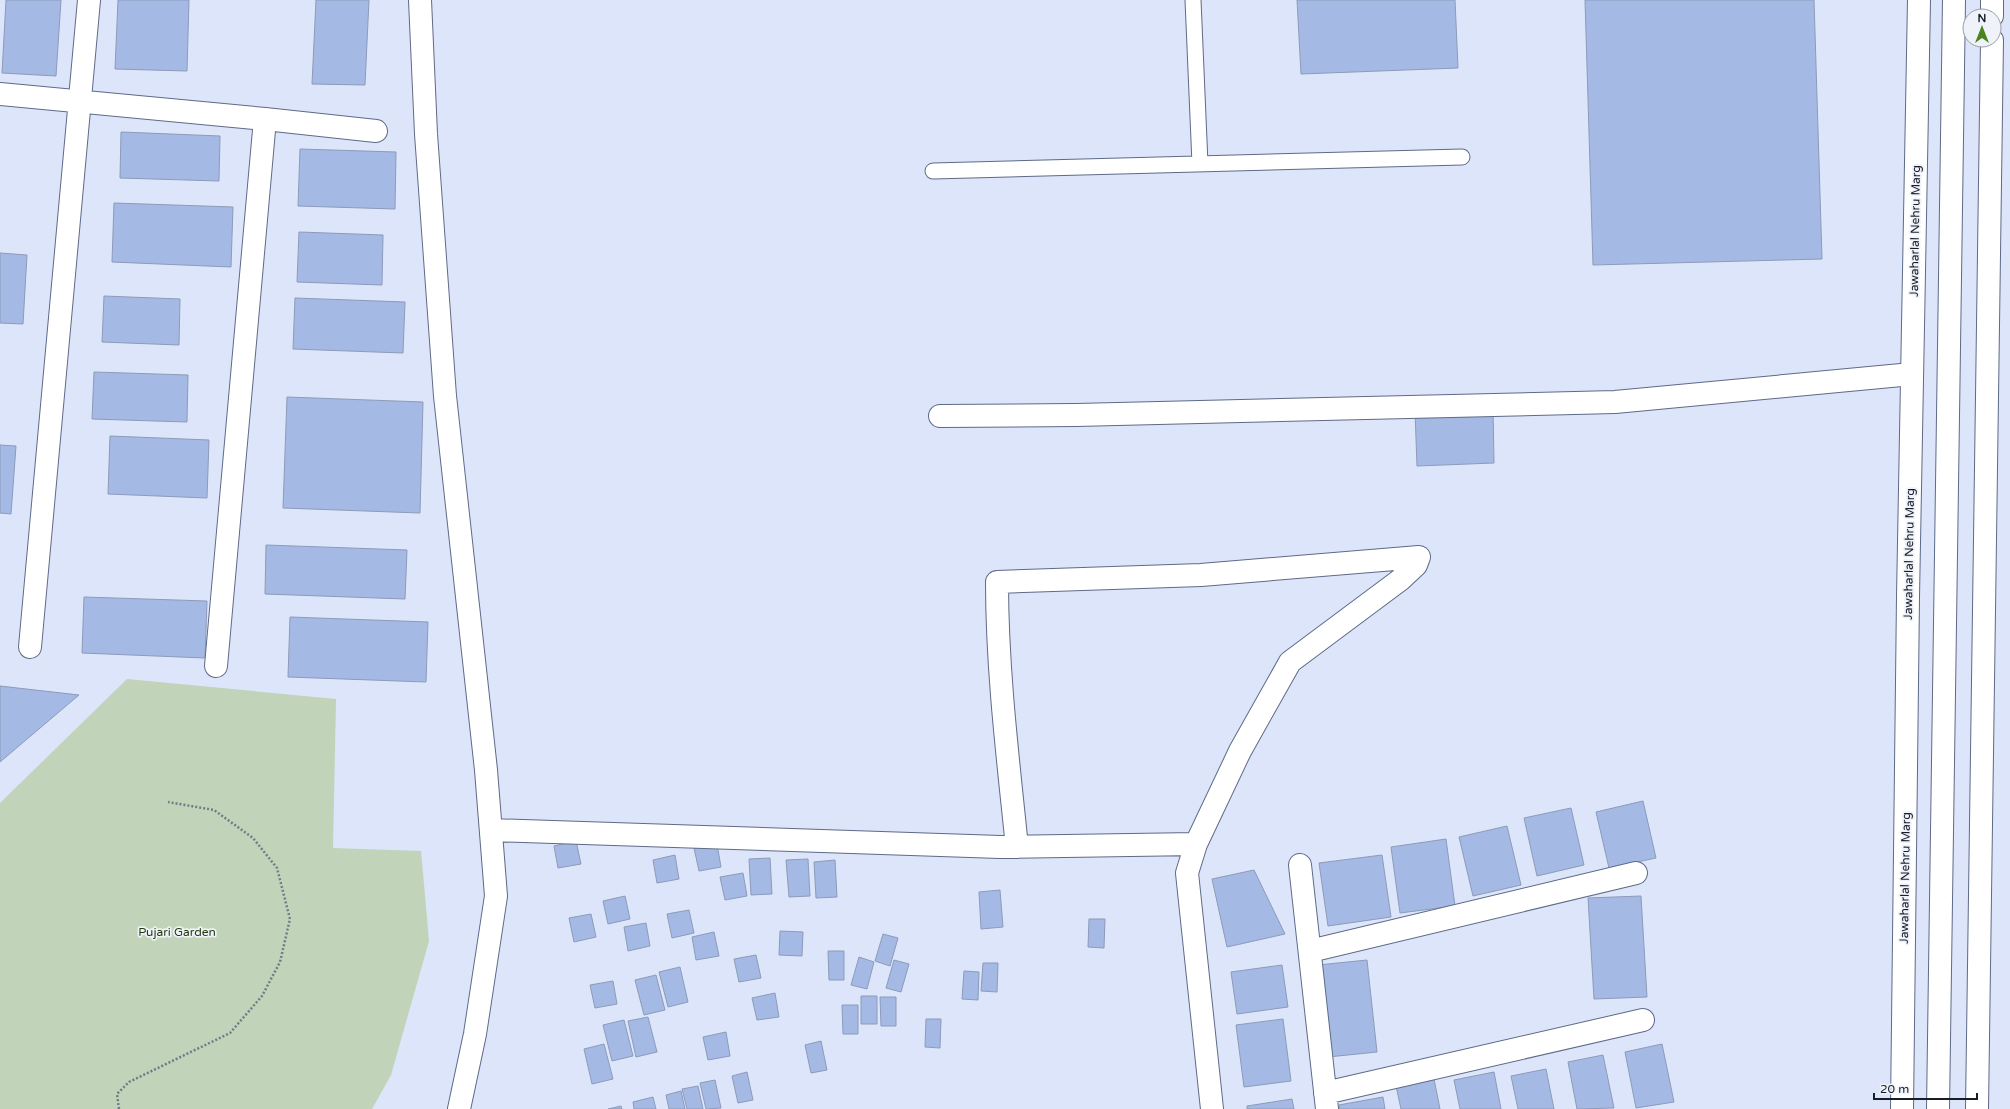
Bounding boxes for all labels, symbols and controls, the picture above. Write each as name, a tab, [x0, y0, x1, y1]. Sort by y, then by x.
north arrow	[1962, 8, 2002, 48]
text: N	[1978, 12, 1986, 25]
street label: Jawaharlal Nehru Marg	[1907, 165, 1923, 297]
street label: Jawaharlal Nehru Marg	[1901, 488, 1917, 620]
street label: Jawaharlal Nehru Marg	[1897, 812, 1913, 944]
park label: Pujari Garden	[138, 925, 216, 939]
scale bar	[1874, 1075, 1977, 1101]
text: 20 m	[1880, 1082, 1909, 1096]

